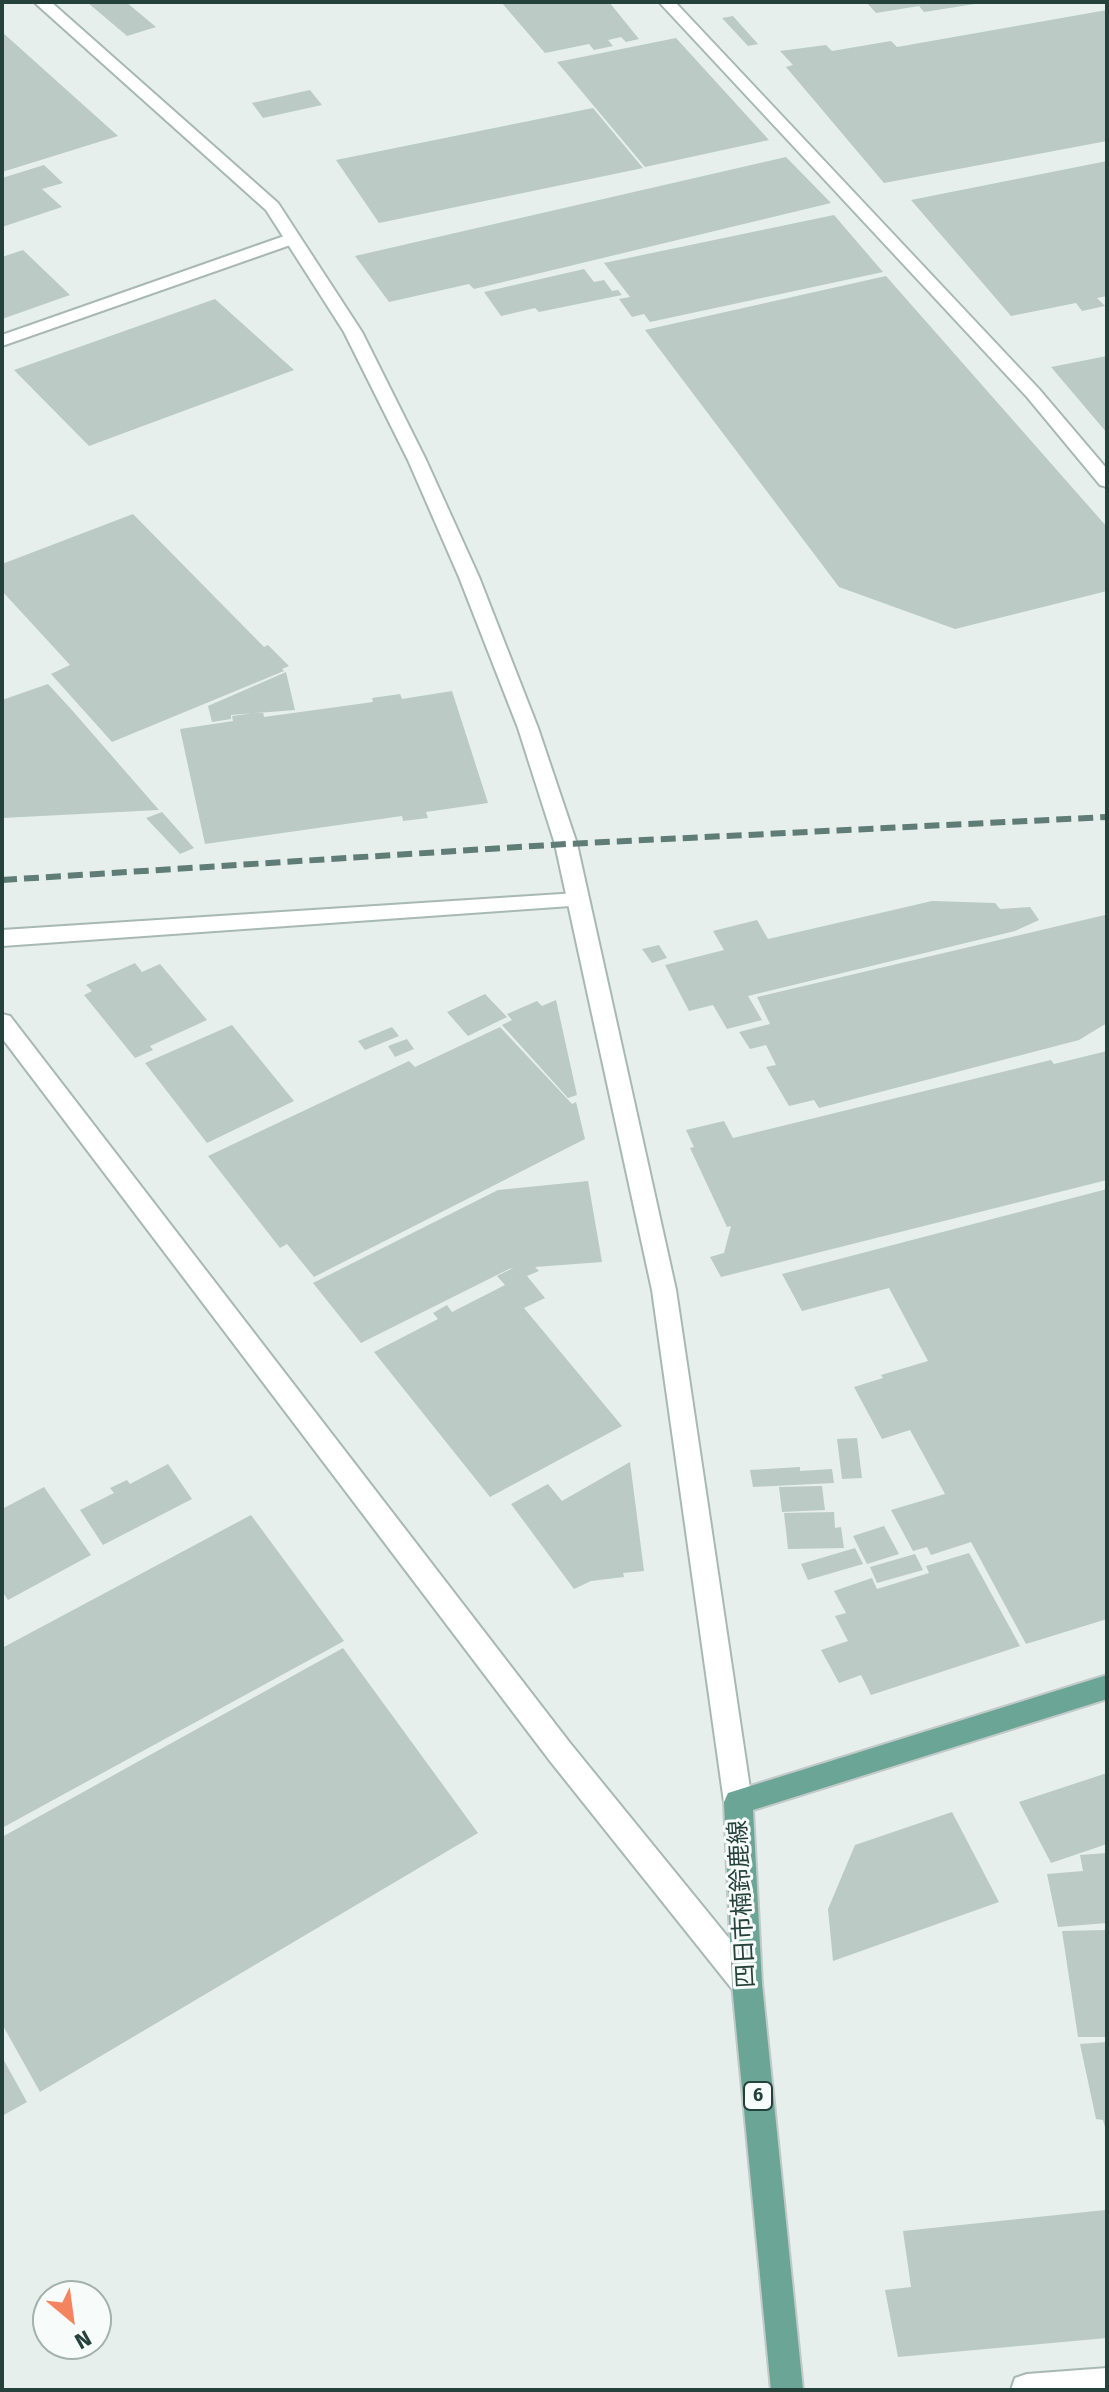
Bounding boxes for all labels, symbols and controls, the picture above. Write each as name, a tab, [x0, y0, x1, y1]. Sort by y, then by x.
street label: 四日市楠鈴鹿線	[724, 1819, 762, 1989]
road number: 6	[744, 2082, 772, 2110]
north arrow	[32, 2280, 112, 2360]
text: N	[70, 2324, 96, 2355]

